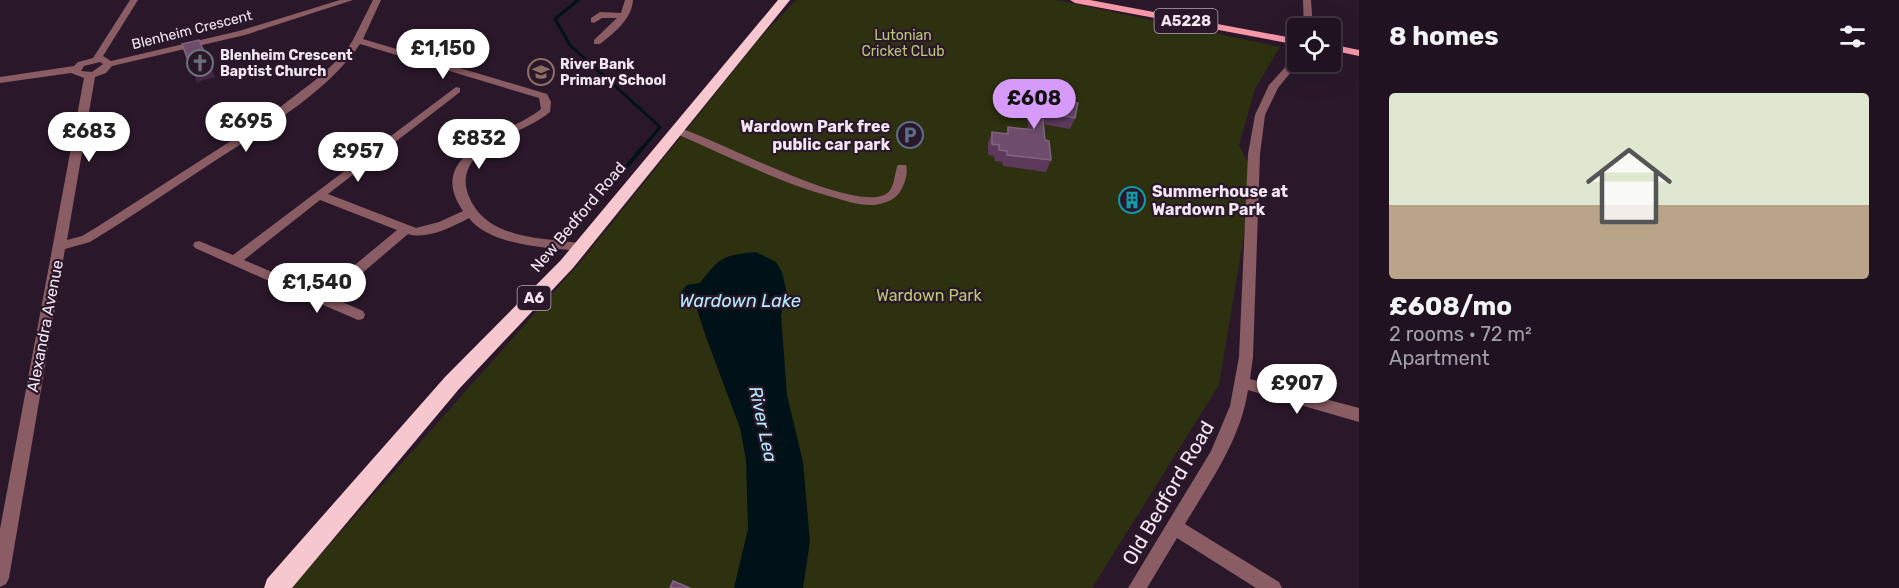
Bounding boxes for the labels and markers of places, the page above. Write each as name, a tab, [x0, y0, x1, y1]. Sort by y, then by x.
pin: £1,150	[394, 29, 492, 80]
place label: Blenheim Crescent Baptist Church	[220, 47, 353, 80]
church icon: Blenheim Crescent Baptist Church	[185, 48, 215, 78]
place label: River Bank Primary School	[560, 56, 666, 89]
school or university icon: River Bank Primary School	[526, 57, 556, 87]
pin: £608	[998, 79, 1070, 130]
pin: £695	[210, 102, 282, 153]
pin: £683	[53, 112, 125, 163]
place label: Wardown Park free public car park	[741, 117, 891, 154]
pin: £832	[443, 119, 515, 170]
parking icon: Wardown Park free public car park	[895, 120, 925, 150]
pin: £957	[322, 132, 394, 183]
place label: Summerhouse at Wardown Park	[1152, 182, 1289, 219]
building icon: Summerhouse at Wardown Park	[1117, 185, 1147, 215]
pin: £1,540	[268, 263, 366, 314]
pin: £907	[1261, 364, 1333, 415]

